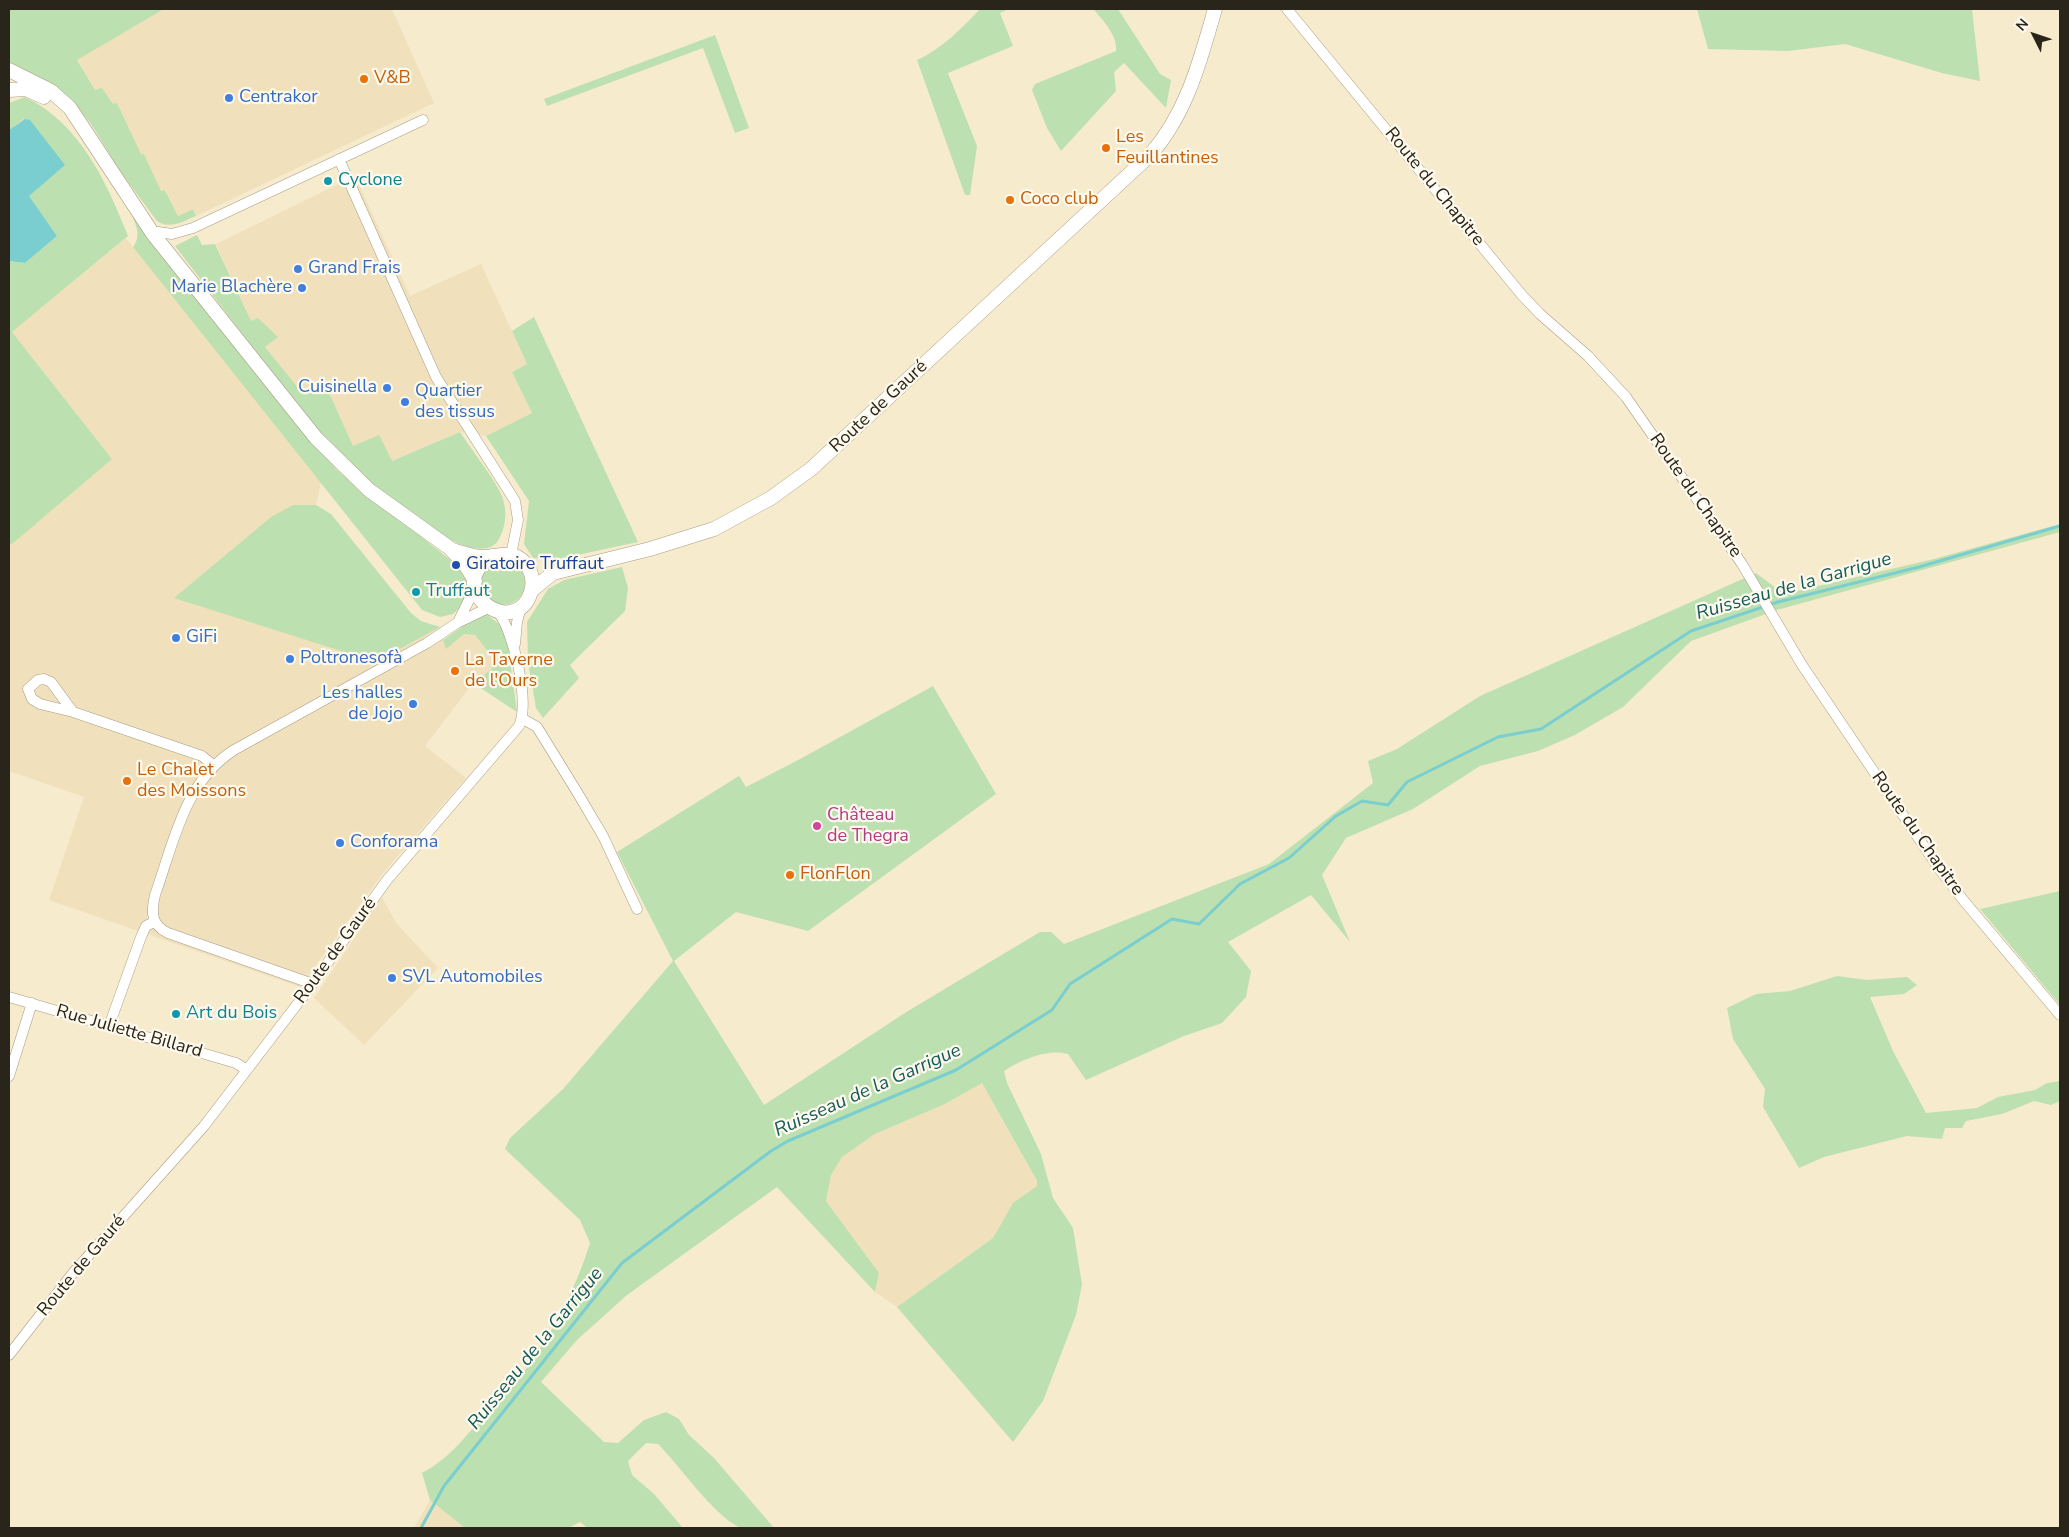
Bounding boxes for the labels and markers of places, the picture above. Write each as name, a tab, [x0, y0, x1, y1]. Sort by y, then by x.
place label: V&B	[374, 68, 411, 90]
marker: V&B	[358, 73, 370, 85]
place label: Centrakor	[239, 87, 318, 109]
marker: Centrakor	[223, 92, 235, 104]
place label: Les Feuillantines	[1116, 127, 1219, 170]
marker: Les Feuillantines	[1100, 142, 1112, 154]
place label: Cyclone	[338, 170, 402, 192]
marker: Cyclone	[322, 175, 334, 187]
place label: Coco club	[1020, 189, 1099, 211]
marker: Coco club	[1004, 194, 1016, 206]
place label: Grand Frais	[308, 258, 401, 280]
marker: Grand Frais	[292, 263, 304, 275]
place label: Marie Blachère	[171, 277, 292, 299]
marker: Marie Blachère	[296, 282, 308, 294]
place label: Cuisinella	[298, 377, 377, 399]
place label: Quartier des tissus	[415, 381, 495, 424]
marker: Cuisinella	[381, 382, 393, 394]
marker: Quartier des tissus	[399, 396, 411, 408]
place label: Giratoire Truffaut	[466, 554, 604, 576]
marker: Giratoire Truffaut	[450, 559, 462, 571]
place label: Truffaut	[426, 581, 490, 603]
marker: Truffaut	[410, 586, 422, 598]
place label: GiFi	[186, 627, 217, 649]
marker: GiFi	[170, 632, 182, 644]
place label: Poltronesofà	[300, 648, 403, 670]
place label: La Taverne de l'Ours	[465, 650, 553, 692]
marker: Poltronesofà	[284, 653, 296, 665]
marker: La Taverne de l'Ours	[449, 665, 461, 677]
place label: Les halles de Jojo	[322, 683, 403, 726]
marker: Les halles de Jojo	[407, 698, 419, 710]
place label: Le Chalet des Moissons	[137, 760, 246, 802]
marker: Le Chalet des Moissons	[121, 775, 133, 787]
place label: Château de Thegra	[827, 805, 909, 848]
marker: Château de Thegra	[811, 820, 823, 832]
place label: Conforama	[350, 832, 438, 854]
marker: Conforama	[334, 837, 346, 849]
place label: FlonFlon	[800, 864, 871, 886]
marker: FlonFlon	[784, 869, 796, 881]
place label: SVL Automobiles	[402, 967, 543, 989]
marker: SVL Automobiles	[386, 972, 398, 984]
place label: Art du Bois	[186, 1003, 277, 1025]
marker: Art du Bois	[170, 1008, 182, 1020]

